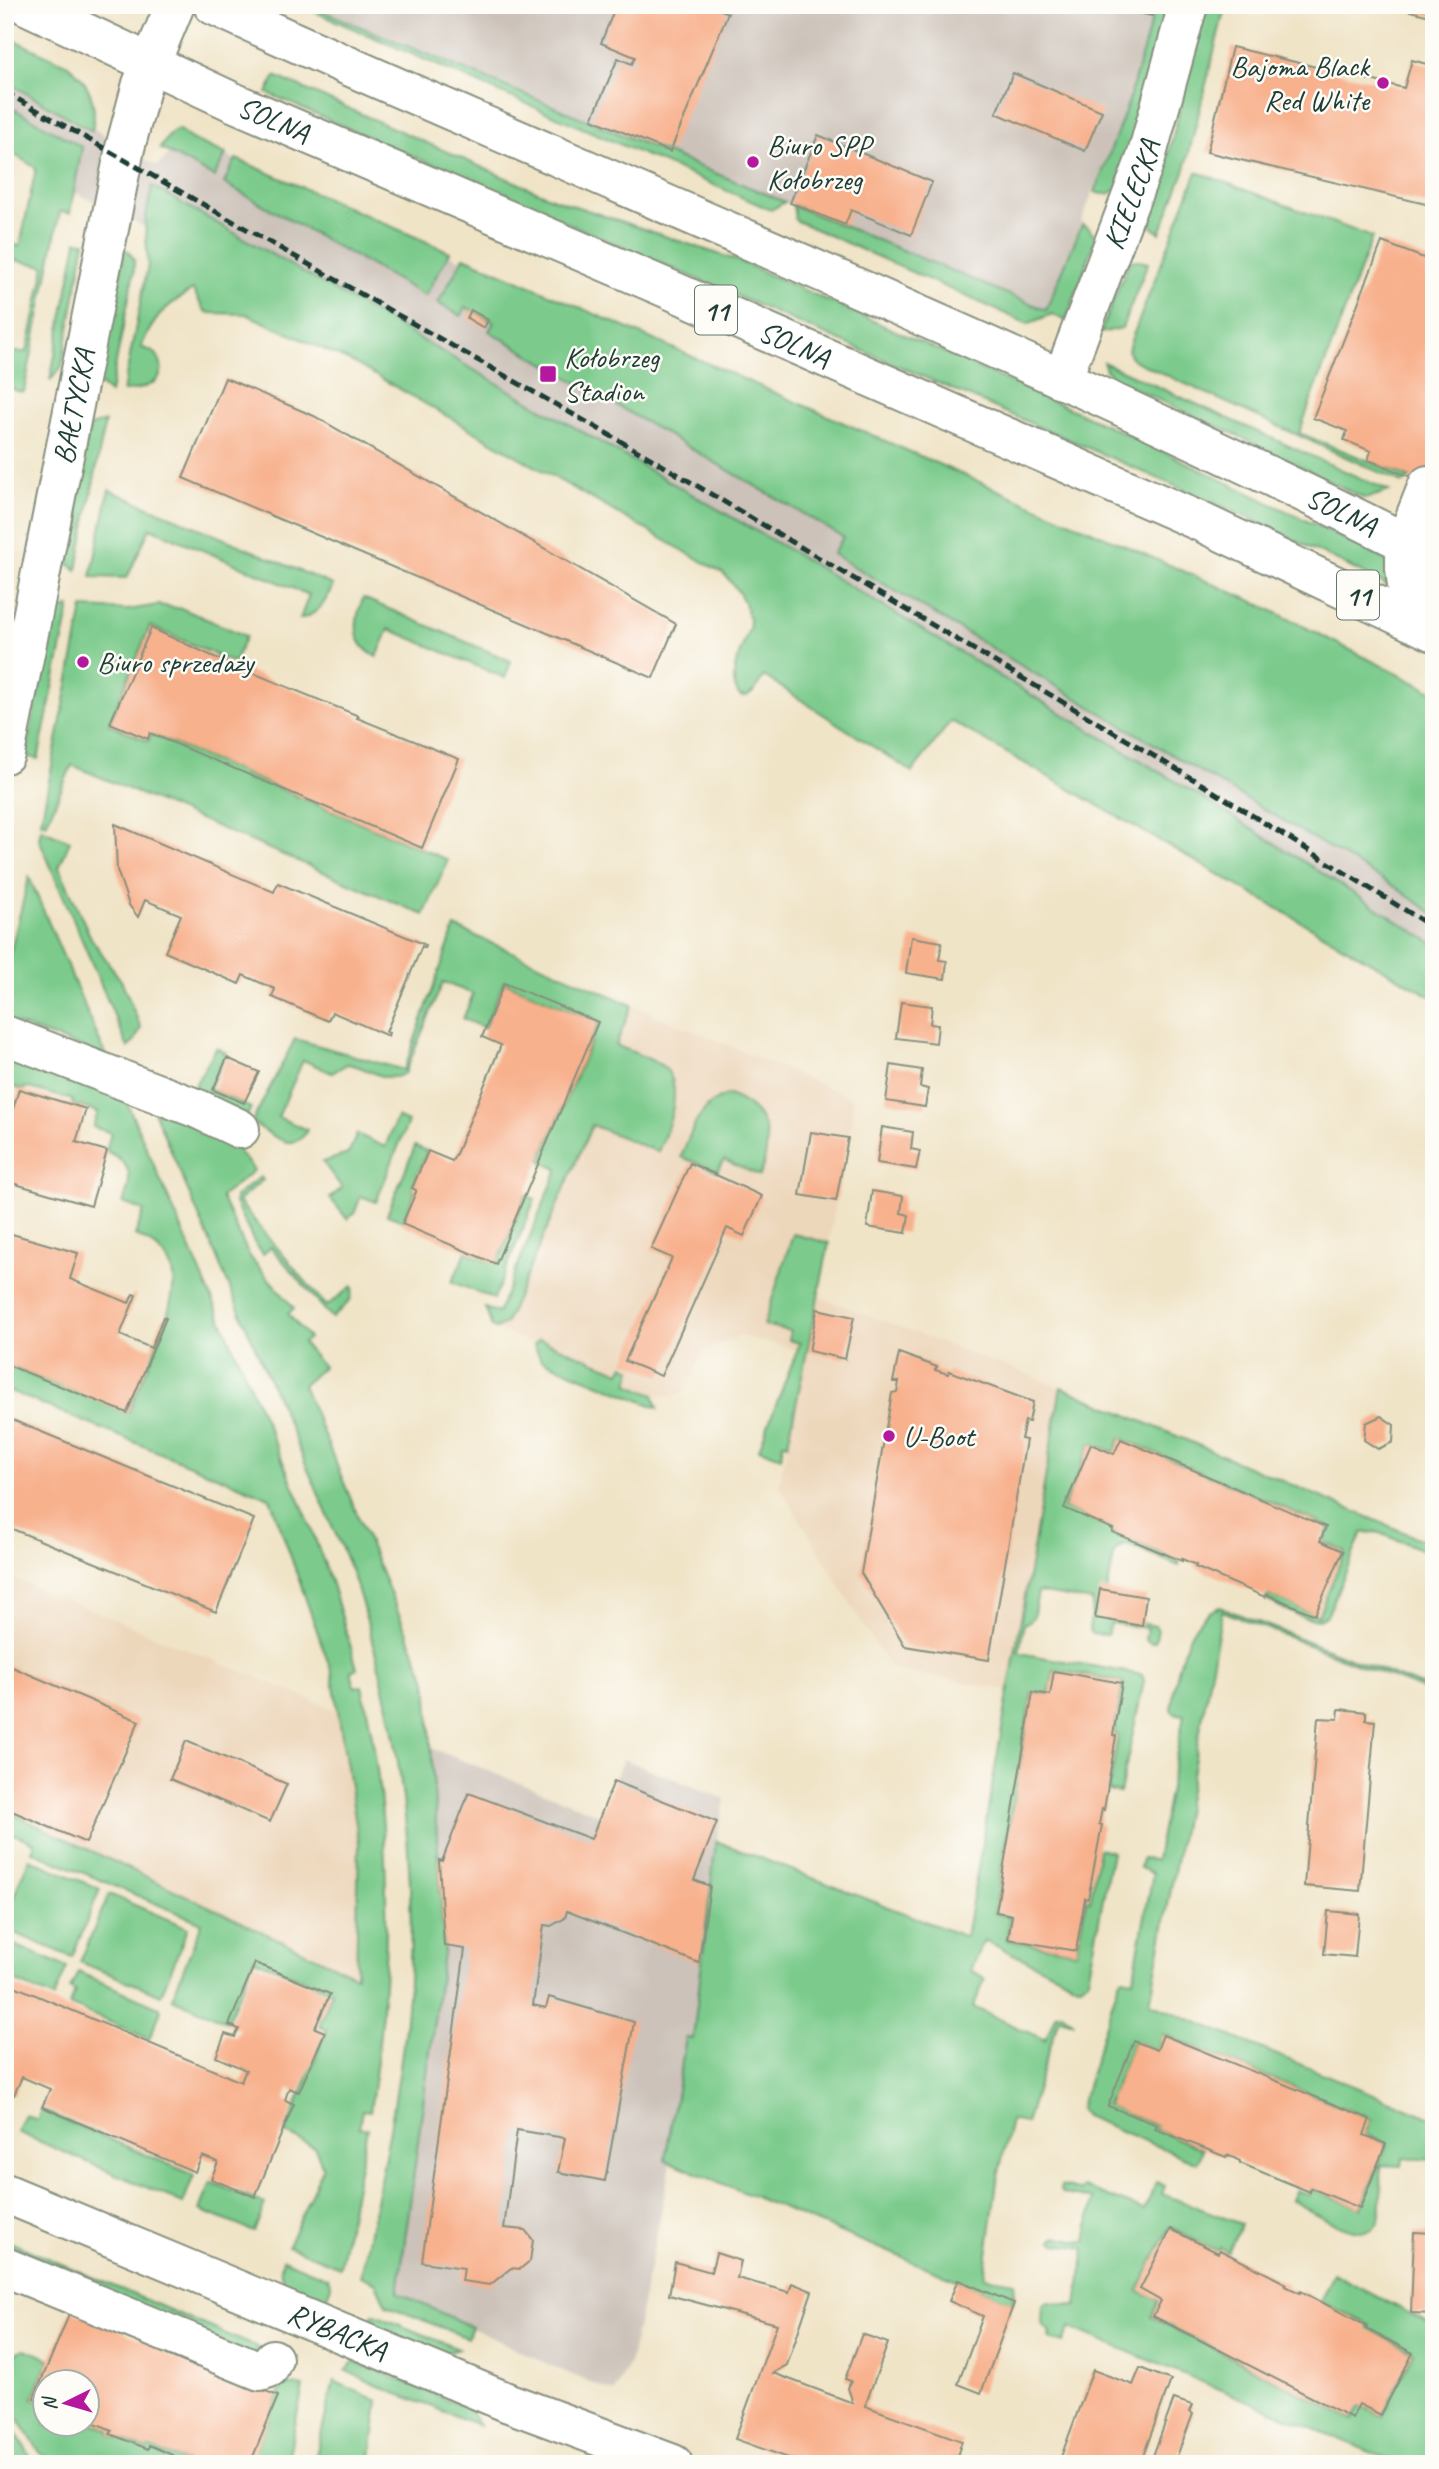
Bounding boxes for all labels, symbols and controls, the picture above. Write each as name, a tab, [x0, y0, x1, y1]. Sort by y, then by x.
place label: Bajoma Black Red White	[1230, 47, 1371, 119]
marker: Bajoma Black Red White	[1375, 75, 1391, 91]
street label: SOLNA	[232, 87, 316, 152]
place label: Biuro SPP Kołobrzeg	[767, 126, 874, 198]
street label: KIELECKA	[1094, 134, 1169, 255]
marker: Biuro SPP Kołobrzeg	[745, 154, 761, 170]
road number: 11	[695, 286, 737, 334]
street label: SOLNA	[753, 312, 837, 377]
place label: Kołobrzeg Stadion	[564, 338, 660, 410]
street label: BAŁTYCKA	[44, 344, 104, 467]
marker: Kołobrzeg Stadion	[538, 364, 558, 384]
street label: SOLNA	[1300, 478, 1384, 545]
road number: 11	[1337, 570, 1379, 620]
place label: Biuro sprzedaży	[97, 643, 256, 681]
marker: Biuro sprzedaży	[75, 654, 91, 670]
place label: U-Boot	[903, 1417, 977, 1455]
marker: U-Boot	[881, 1428, 897, 1444]
street label: RYBACKA	[282, 2294, 393, 2369]
north arrow	[32, 2368, 102, 2438]
text: N	[37, 2394, 63, 2411]

